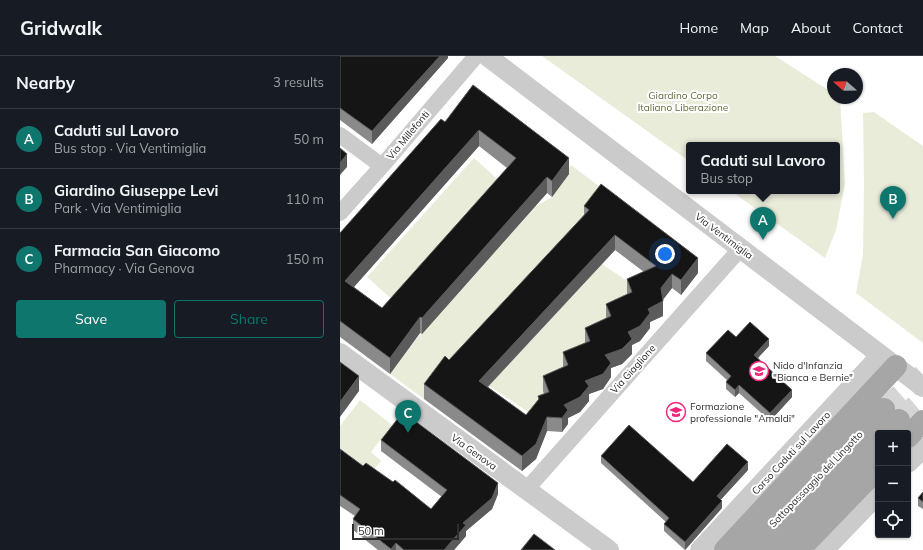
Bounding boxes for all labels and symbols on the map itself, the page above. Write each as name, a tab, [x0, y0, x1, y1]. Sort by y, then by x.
north arrow	[827, 68, 863, 104]
park label: Giardino Corpo Italiano Liberazione	[638, 89, 728, 114]
street label: Via Millefonti	[384, 108, 432, 162]
pin: B	[880, 186, 906, 219]
pin: A	[750, 207, 776, 240]
street label: Via Ventimiglia	[692, 210, 756, 262]
your location	[655, 244, 675, 264]
street label: Via Giaglione	[608, 342, 658, 396]
place label: Nido d'Infanzia "Bianca e Bernie"	[773, 359, 853, 384]
school or university icon: Nido d'Infanzia "Bianca e Bernie"	[748, 360, 770, 382]
pin: C	[395, 400, 421, 433]
place label: Formazione professionale "Amaldi"	[690, 400, 795, 425]
school or university icon: Formazione professionale "Amaldi"	[665, 401, 687, 423]
street label: Corso Caduti sul Lavoro	[749, 408, 833, 497]
street label: Sottopassaggio del Lingotto	[766, 428, 866, 530]
street label: Via Genova	[449, 431, 499, 473]
scale bar	[352, 522, 459, 541]

